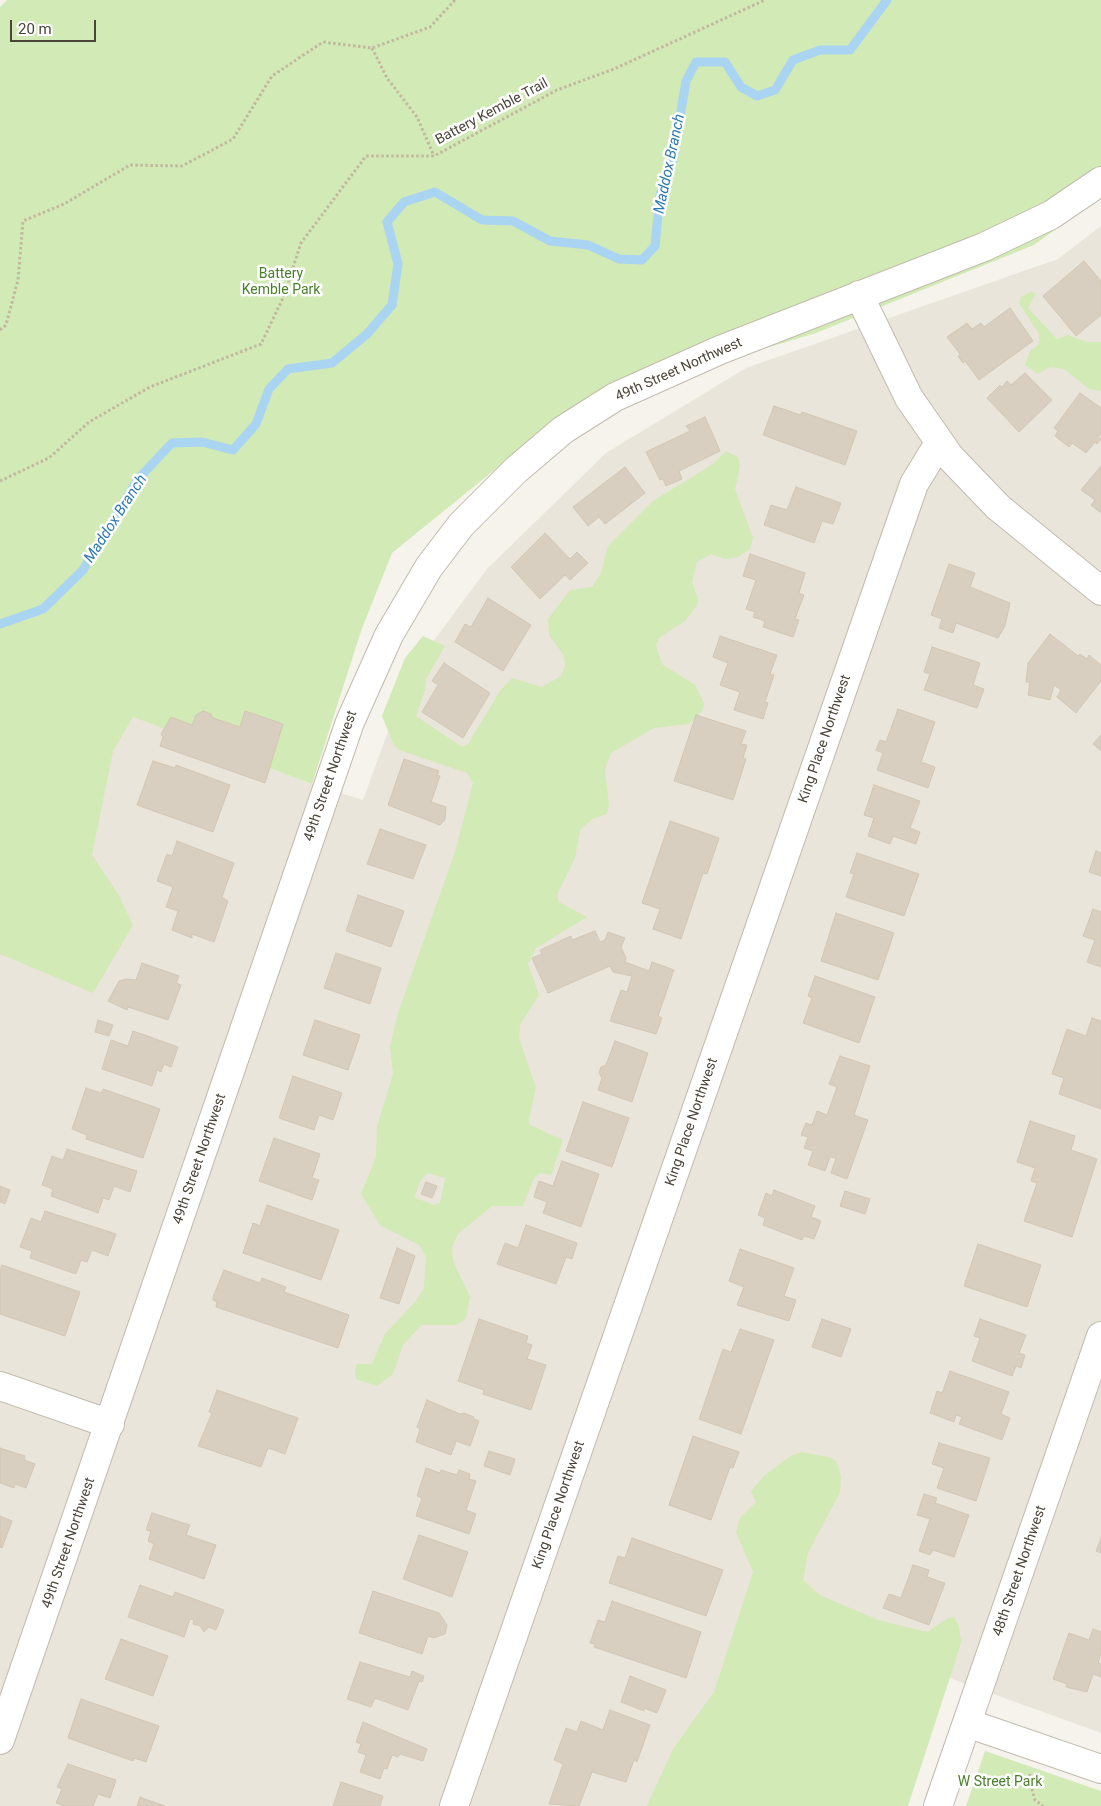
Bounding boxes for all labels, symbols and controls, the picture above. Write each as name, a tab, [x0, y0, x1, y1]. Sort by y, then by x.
scale bar	[12, 10, 99, 42]
text: 20 m	[18, 20, 52, 38]
street label: Battery Kemble Trail	[433, 75, 551, 149]
water label: Maddox Branch	[651, 113, 689, 215]
park label: Battery Kemble Park	[242, 266, 320, 298]
street label: 49th Street Northwest	[613, 334, 745, 406]
water label: Maddox Branch	[81, 472, 151, 566]
street label: King Place Northwest	[795, 673, 855, 805]
street label: 49th Street Northwest	[301, 708, 361, 844]
street label: King Place Northwest	[662, 1056, 722, 1188]
street label: 49th Street Northwest	[170, 1091, 230, 1227]
street label: King Place Northwest	[529, 1439, 589, 1571]
street label: 49th Street Northwest	[39, 1475, 99, 1611]
street label: 48th Street Northwest	[990, 1503, 1050, 1639]
park label: W Street Park	[958, 1774, 1042, 1790]

